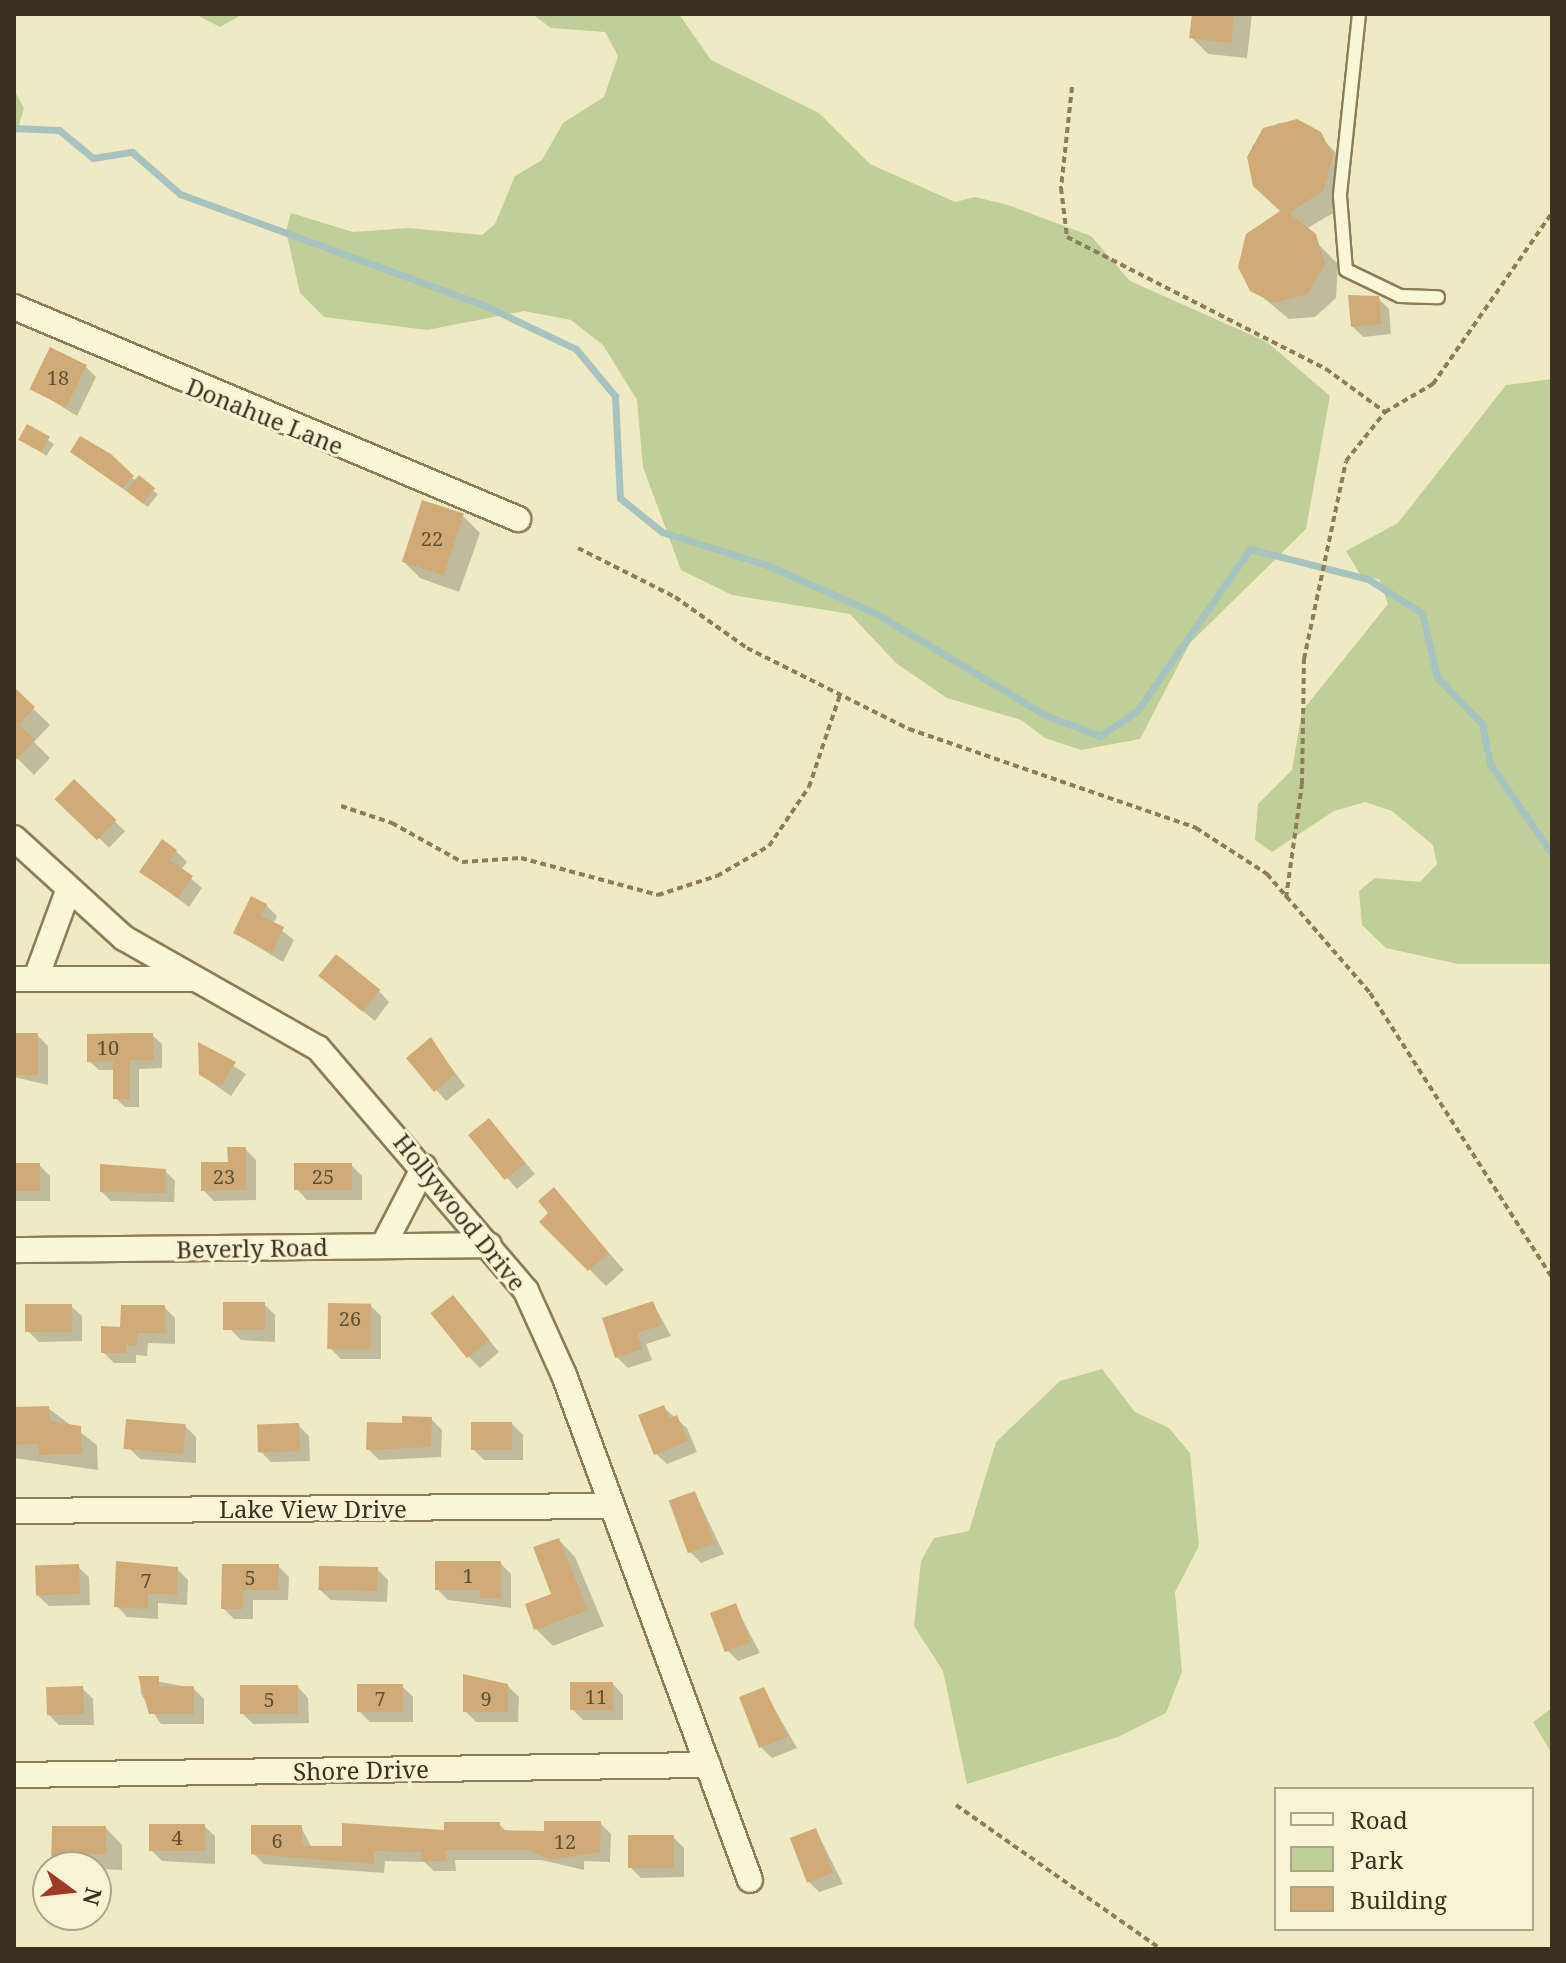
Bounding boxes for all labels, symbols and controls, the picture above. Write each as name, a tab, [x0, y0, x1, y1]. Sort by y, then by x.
house number: 18	[47, 365, 69, 389]
street label: Donahue Lane	[182, 371, 348, 461]
house number: 22	[421, 526, 443, 550]
house number: 10	[97, 1035, 119, 1059]
street label: Hollywood Drive	[388, 1128, 532, 1296]
house number: 23	[213, 1164, 235, 1188]
house number: 25	[312, 1164, 334, 1188]
street label: Beverly Road	[176, 1232, 328, 1264]
house number: 26	[339, 1306, 361, 1330]
street label: Lake View Drive	[219, 1495, 407, 1523]
house number: 1	[462, 1563, 474, 1587]
house number: 5	[244, 1565, 256, 1589]
house number: 7	[140, 1568, 152, 1592]
house number: 11	[585, 1684, 607, 1708]
house number: 7	[374, 1686, 386, 1710]
house number: 9	[480, 1686, 492, 1710]
house number: 5	[263, 1687, 275, 1711]
street label: Shore Drive	[293, 1754, 429, 1786]
legend	[1274, 1787, 1534, 1931]
text: Road	[1350, 1803, 1408, 1836]
house number: 4	[171, 1825, 183, 1849]
house number: 6	[271, 1828, 283, 1852]
house number: 12	[554, 1829, 576, 1853]
text: Park	[1350, 1843, 1403, 1876]
north arrow	[32, 1851, 112, 1931]
text: Building	[1350, 1883, 1447, 1916]
text: N	[77, 1884, 110, 1909]

